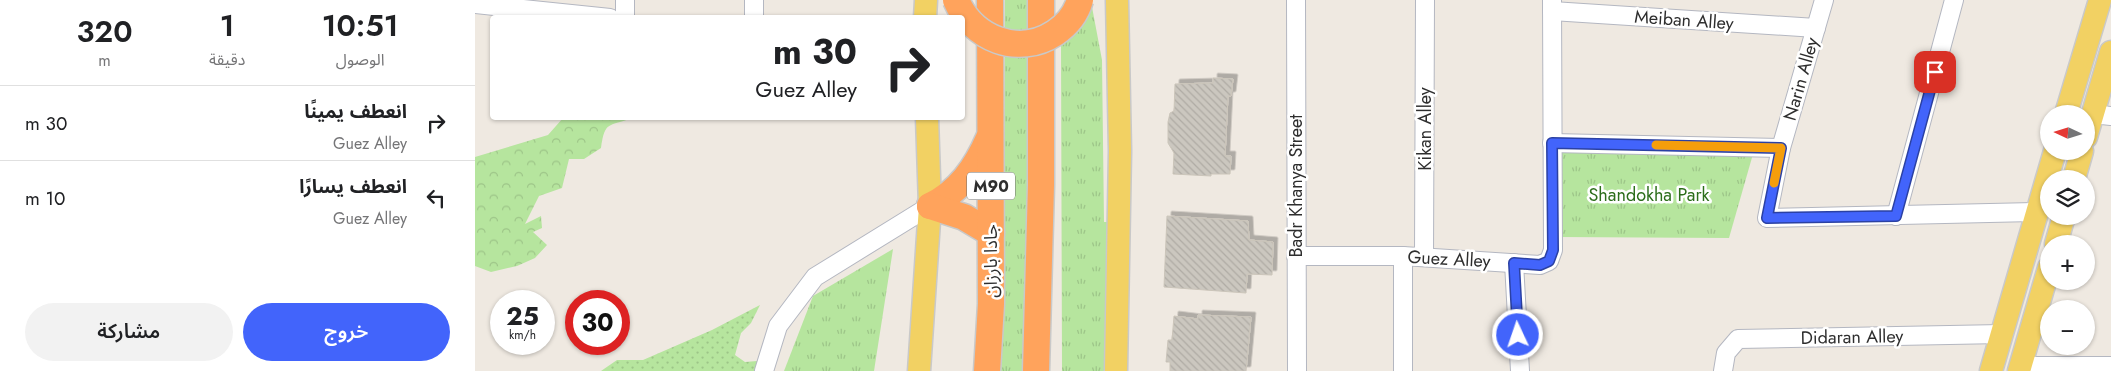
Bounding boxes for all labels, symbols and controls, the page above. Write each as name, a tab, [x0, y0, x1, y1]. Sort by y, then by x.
text: 1	[220, 4, 235, 47]
text: 10:51	[322, 4, 399, 47]
street label: Meiban Alley	[1634, 4, 1735, 36]
text: 320	[76, 10, 133, 53]
text: 30 m	[773, 27, 857, 77]
street label: Narin Alley	[1777, 34, 1825, 124]
icon: right	[875, 35, 940, 100]
text: دقيقة	[209, 48, 245, 71]
text: الوصول	[336, 48, 385, 71]
text: m	[98, 49, 111, 72]
pin	[1914, 51, 1956, 93]
icon: arrive	[1921, 58, 1949, 86]
text: Guez Alley	[755, 73, 857, 105]
street label: Kikan Alley	[1412, 87, 1438, 171]
text: انعطف يمينًا	[304, 98, 407, 125]
north arrow	[2040, 105, 2095, 160]
map controls	[2040, 105, 2095, 355]
icon: right	[422, 109, 450, 137]
text: 30 m	[25, 110, 67, 137]
street label: Badr Khanya Street	[1283, 114, 1309, 258]
text: Guez Alley	[333, 132, 407, 155]
button: layers	[2040, 170, 2095, 225]
road number: M90	[967, 172, 1015, 200]
text: انعطف يسارًا	[299, 173, 407, 200]
park label: Shandokha Park	[1588, 182, 1710, 208]
icon: left	[422, 184, 450, 212]
text: 10 m	[25, 185, 65, 212]
text: Guez Alley	[333, 207, 407, 230]
street label: جادا بارزان	[978, 224, 1004, 298]
button: +	[2040, 235, 2095, 290]
street label: Guez Alley	[1407, 244, 1491, 274]
speed limit sign: 30	[565, 290, 630, 355]
text: 25	[506, 298, 539, 334]
button: −	[2040, 300, 2095, 355]
button: مشاركة	[25, 303, 233, 361]
button: خروج	[243, 303, 450, 361]
position arrow	[1491, 308, 1543, 360]
street label: Didaran Alley	[1800, 323, 1904, 351]
text: km/h	[509, 326, 536, 344]

